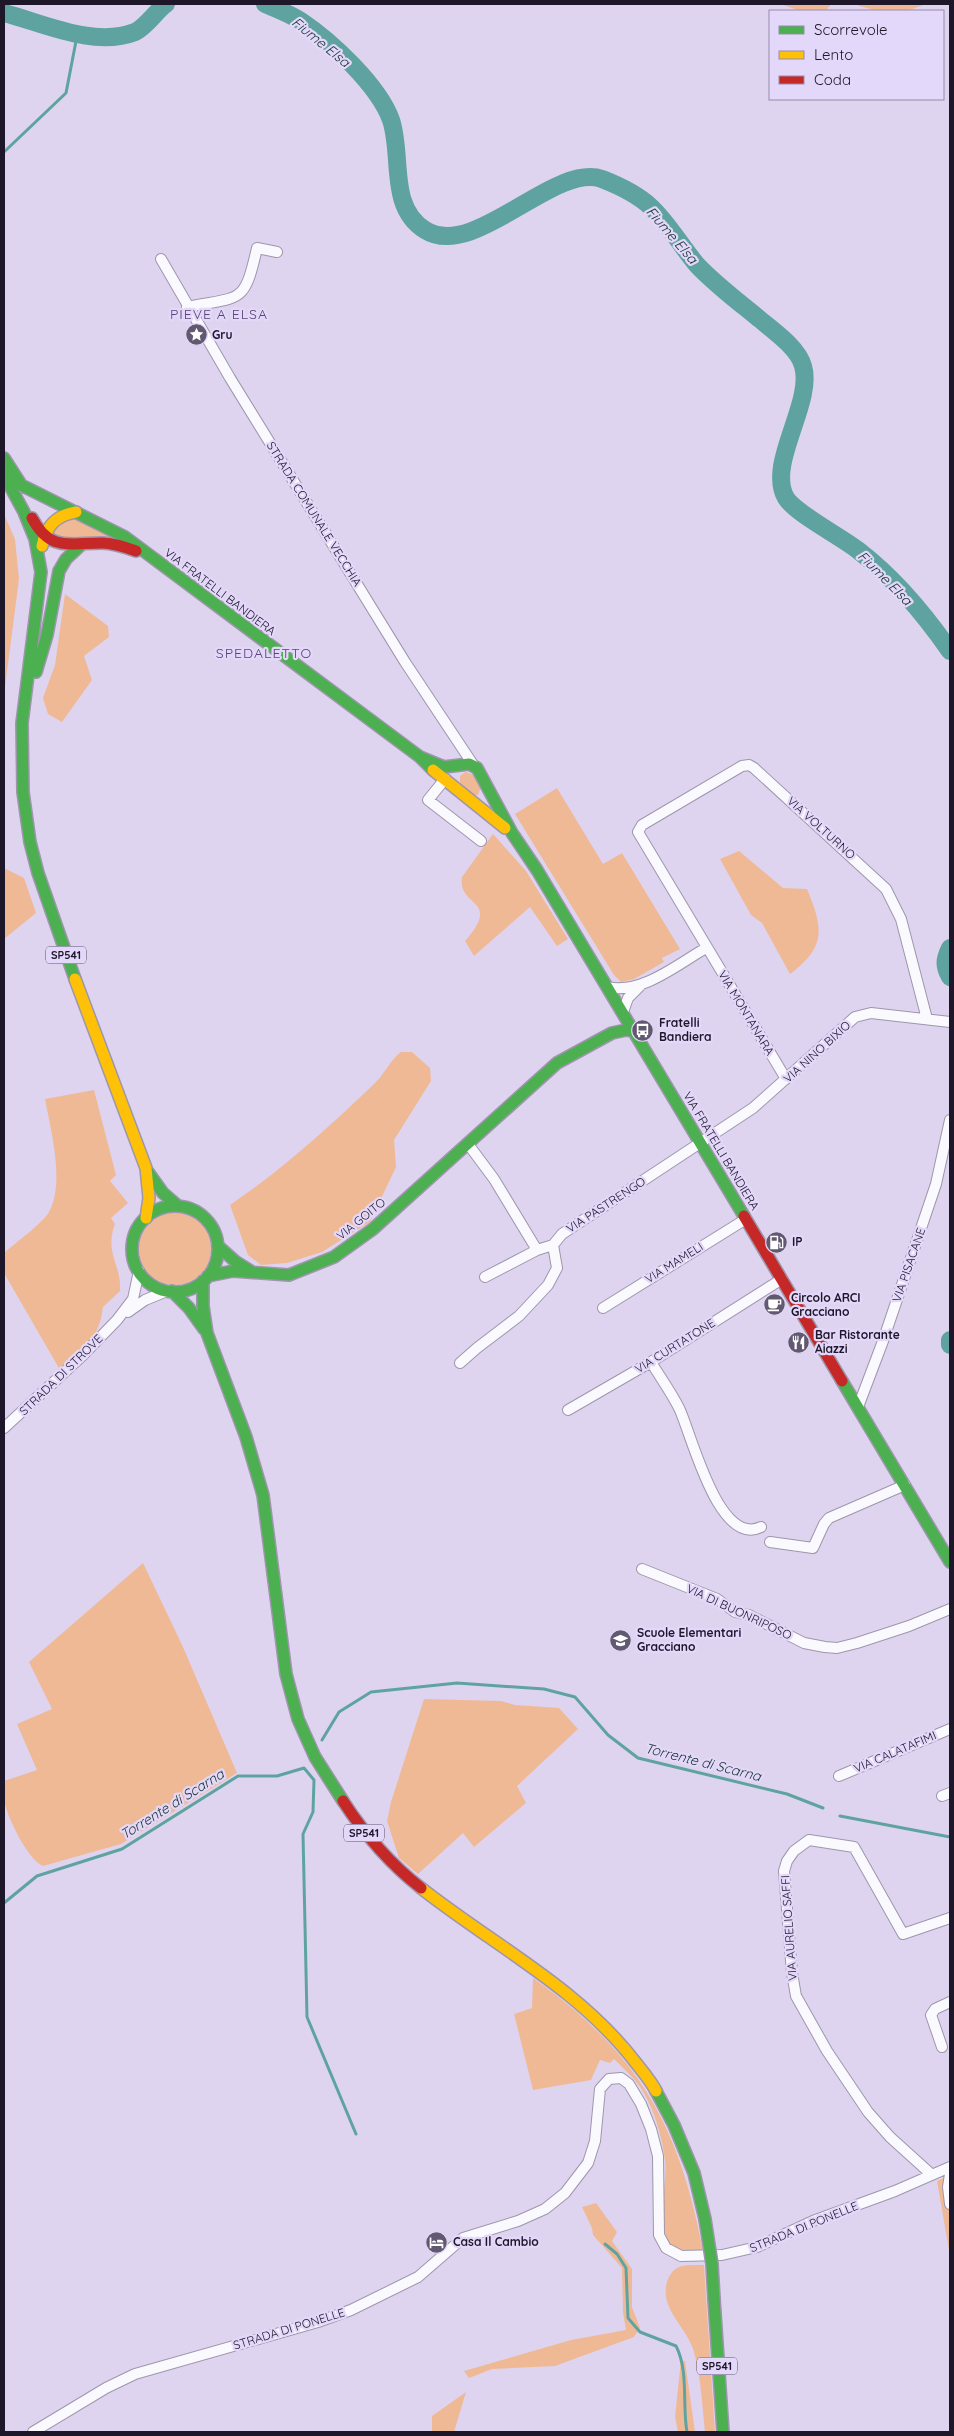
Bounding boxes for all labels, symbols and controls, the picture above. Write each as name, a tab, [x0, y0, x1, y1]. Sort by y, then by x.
legend	[769, 10, 944, 100]
water label: Fiume Elsa	[288, 13, 355, 72]
text: Scorrevole	[814, 20, 888, 39]
text: Lento	[814, 45, 853, 64]
text: Coda	[814, 70, 851, 89]
water label: Fiume Elsa	[642, 203, 703, 268]
district label: PIEVE A ELSA	[170, 305, 268, 323]
place icon: Gru	[184, 323, 208, 347]
place label: Gru	[212, 327, 233, 342]
street label: STRADA COMUNALE VECCHIA	[264, 439, 365, 589]
street label: VIA FRATELLI BANDIERA	[162, 545, 279, 639]
water label: Fiume Elsa	[854, 547, 917, 610]
district label: SPEDALETTO	[216, 644, 312, 662]
street label: VIA VOLTURNO	[784, 793, 858, 862]
road number: SP541	[46, 946, 86, 964]
street label: VIA MONTANARA	[715, 967, 778, 1058]
place label: Fratelli Bandiera	[659, 1015, 712, 1044]
bus stop icon: Fratelli Bandiera	[631, 1018, 655, 1042]
street label: VIA NINO BIXIO	[780, 1018, 853, 1086]
street label: VIA FRATELLI BANDIERA	[680, 1089, 763, 1213]
street label: VIA PASTRENGO	[563, 1173, 648, 1236]
street label: VIA GOITO	[333, 1194, 388, 1243]
street label: VIA PISACANE	[889, 1225, 928, 1304]
fuel station icon: IP	[764, 1230, 788, 1254]
place label: IP	[792, 1234, 803, 1249]
street label: VIA MAMELI	[642, 1239, 706, 1286]
place label: Circolo ARCI Gracciano	[791, 1290, 861, 1319]
cafe icon: Circolo ARCI Gracciano	[763, 1293, 787, 1317]
street label: VIA CURTATONE	[632, 1315, 718, 1376]
place label: Bar Ristorante Aiazzi	[815, 1327, 900, 1356]
restaurant icon: Bar Ristorante Aiazzi	[787, 1330, 811, 1354]
street label: STRADA DI STROVE	[16, 1331, 106, 1418]
street label: VIA DI BUONRIPOSO	[684, 1581, 794, 1643]
place label: Scuole Elementari Gracciano	[637, 1625, 742, 1654]
school or university icon: Scuole Elementari Gracciano	[609, 1628, 633, 1652]
street label: VIA CALATAFIMI	[851, 1727, 938, 1776]
water label: Torrente di Scarna	[643, 1739, 764, 1785]
water label: Torrente di Scarna	[117, 1764, 229, 1843]
road number: SP541	[344, 1825, 384, 1842]
street label: VIA AURELIO SAFFI	[777, 1875, 800, 1981]
street label: STRADA DI PONELLE	[747, 2198, 860, 2255]
hotel icon: Casa Il Cambio	[425, 2230, 449, 2254]
place label: Casa Il Cambio	[453, 2234, 539, 2249]
street label: STRADA DI PONELLE	[231, 2304, 347, 2353]
road number: SP541	[697, 2358, 737, 2374]

